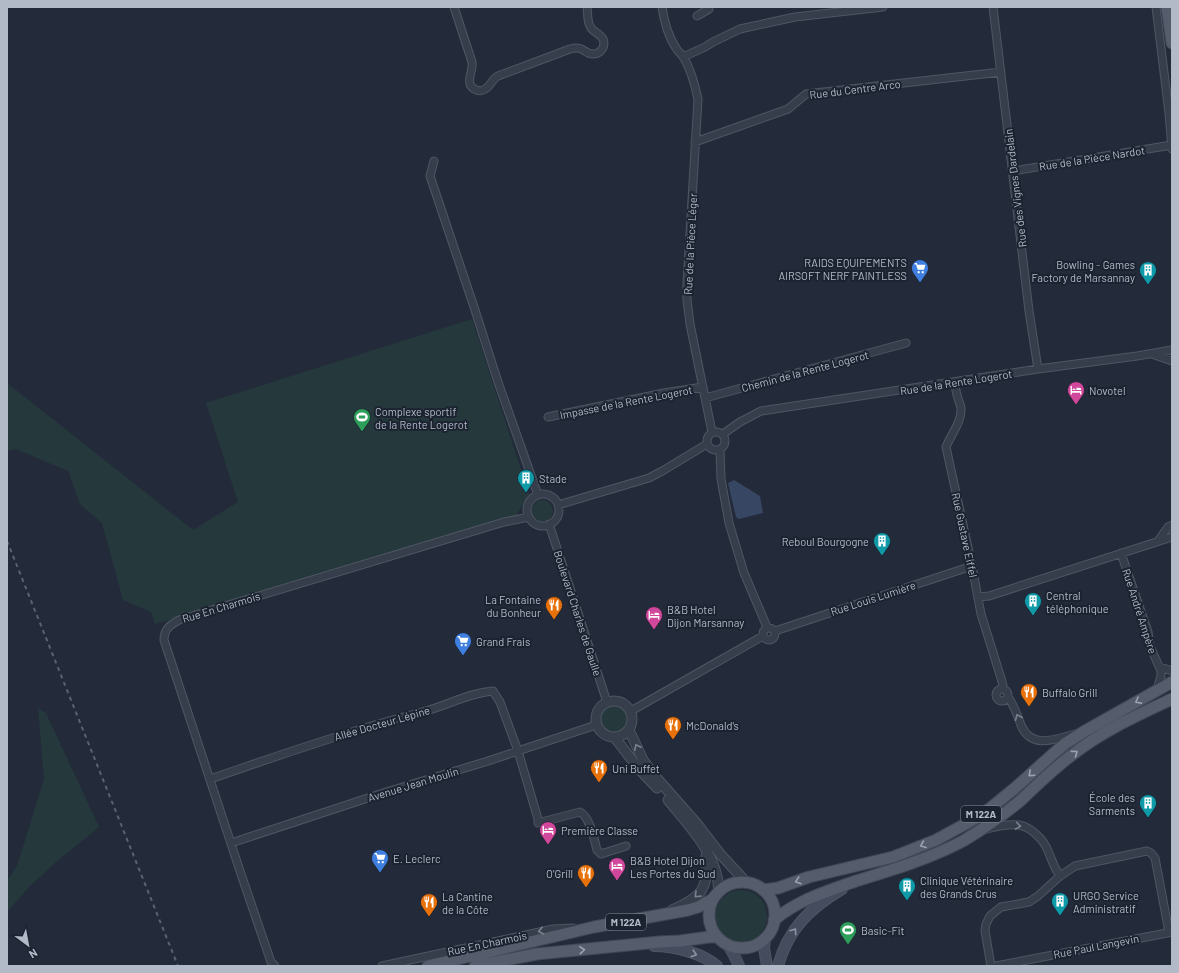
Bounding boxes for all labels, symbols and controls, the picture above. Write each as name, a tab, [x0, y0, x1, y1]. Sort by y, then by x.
street label: Rue du Centre Arco	[809, 77, 901, 101]
street label: Rue des Vignes Dardelain	[1001, 128, 1029, 248]
street label: Rue de la Pièce Nardot	[1038, 143, 1146, 173]
street label: Rue de la Pièce Léger	[681, 193, 699, 295]
place label: RAIDS EQUIPEMENTS AIRSOFT NERF PAINTLESS	[778, 256, 907, 282]
supermarket icon: RAIDS EQUIPEMENTS AIRSOFT NERF PAINTLESS	[910, 258, 930, 283]
place label: Bowling - Games Factory de Marsannay	[1031, 258, 1135, 284]
building icon: Bowling - Games Factory de Marsannay	[1138, 260, 1158, 285]
street label: Chemin de la Rente Logerot	[740, 348, 870, 394]
street label: Rue de la Rente Logerot	[899, 367, 1013, 397]
hotel icon: Novotel	[1066, 380, 1086, 405]
street label: Impasse de la Rente Logerot	[559, 383, 693, 421]
place label: Novotel	[1089, 384, 1125, 397]
place label: Complexe sportif de la Rente Logerot	[375, 405, 468, 431]
sports icon: Complexe sportif de la Rente Logerot	[352, 407, 372, 432]
building icon: Stade	[516, 468, 536, 493]
place label: Stade	[539, 472, 567, 485]
street label: Rue Gustave Eiffel	[950, 491, 980, 579]
building icon: Reboul Bourgogne	[872, 531, 892, 556]
place label: Reboul Bourgogne	[782, 535, 869, 548]
street label: Boulevard Charles de Gaulle	[552, 549, 604, 677]
street label: Rue André Ampère	[1120, 567, 1160, 655]
street label: Rue Louis Lumière	[829, 578, 917, 618]
street label: Rue En Charmois	[180, 589, 262, 625]
place label: Central téléphonique	[1046, 589, 1109, 615]
building icon: Central téléphonique	[1023, 591, 1043, 616]
place label: La Fontaine du Bonheur	[485, 593, 541, 619]
restaurant icon: La Fontaine du Bonheur	[544, 595, 564, 620]
place label: B&B Hotel Dijon Marsannay	[667, 603, 744, 629]
hotel icon: B&B Hotel Dijon Marsannay	[644, 605, 664, 630]
supermarket icon: Grand Frais	[453, 631, 473, 656]
place label: Grand Frais	[476, 635, 530, 648]
restaurant icon: Buffalo Grill	[1019, 682, 1039, 707]
place label: Buffalo Grill	[1042, 686, 1097, 699]
one-way arrow	[1135, 696, 1142, 703]
street label: Allée Docteur Lépine	[333, 703, 431, 743]
one-way arrow	[1014, 714, 1022, 721]
restaurant icon: McDonald's	[663, 715, 683, 740]
place label: McDonald's	[686, 719, 739, 732]
one-way arrow	[634, 744, 642, 751]
one-way arrow	[1070, 751, 1077, 758]
restaurant icon: Uni Buffet	[589, 758, 609, 783]
place label: Uni Buffet	[612, 762, 660, 775]
street label: Avenue Jean Moulin	[366, 764, 460, 804]
one-way arrow	[1028, 769, 1036, 776]
place label: École des Sarments	[1089, 791, 1135, 817]
building icon: École des Sarments	[1138, 793, 1158, 818]
road number: M 122A	[961, 806, 1001, 822]
hotel icon: Première Classe	[538, 820, 558, 845]
one-way arrow	[1014, 821, 1021, 830]
place label: Première Classe	[561, 824, 638, 837]
one-way arrow	[920, 841, 927, 849]
supermarket icon: E. Leclerc	[370, 848, 390, 873]
place label: E. Leclerc	[393, 852, 441, 865]
place label: B&B Hotel Dijon Les Portes du Sud	[630, 854, 716, 880]
hotel icon: B&B Hotel Dijon Les Portes du Sud	[607, 856, 627, 881]
restaurant icon: O'Grill	[576, 863, 596, 888]
place label: O'Grill	[546, 867, 573, 880]
place label: Clinique Vétérinaire des Grands Crus	[920, 874, 1013, 900]
one-way arrow	[795, 876, 802, 884]
building icon: Clinique Vétérinaire des Grands Crus	[897, 876, 917, 901]
place label: URGO Service Administratif	[1073, 889, 1139, 915]
place label: La Cantine de la Côte	[442, 890, 493, 916]
one-way arrow	[694, 891, 702, 898]
building icon: URGO Service Administratif	[1050, 891, 1070, 916]
restaurant icon: La Cantine de la Côte	[419, 892, 439, 917]
road number: M 122A	[606, 914, 646, 930]
sports icon: Basic-Fit	[838, 920, 858, 945]
place label: Basic-Fit	[861, 924, 905, 937]
north arrow	[8, 925, 48, 965]
one-way arrow	[538, 927, 544, 935]
street label: Rue En Charmois	[446, 928, 528, 958]
one-way arrow	[789, 928, 796, 935]
street label: Rue Paul Langevin	[1052, 931, 1140, 961]
one-way arrow	[579, 945, 585, 954]
text: N	[27, 946, 40, 961]
one-way arrow	[691, 949, 698, 958]

